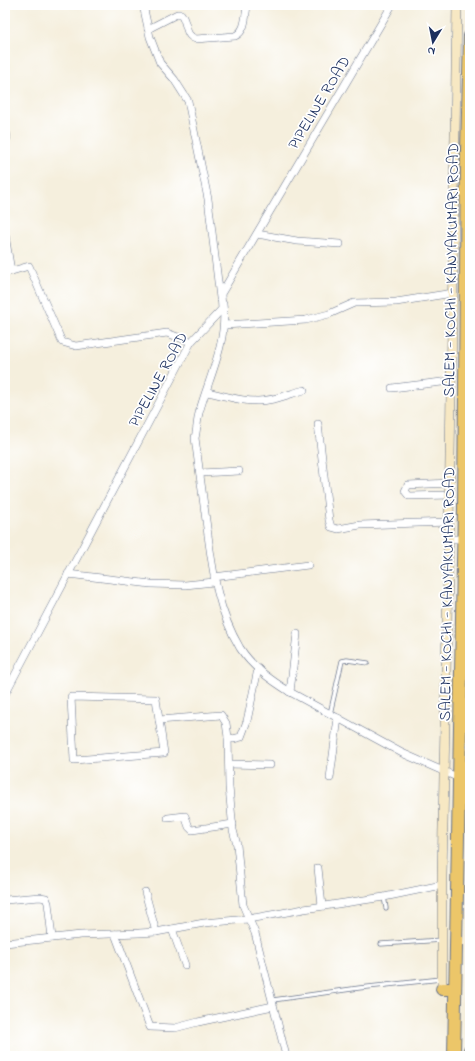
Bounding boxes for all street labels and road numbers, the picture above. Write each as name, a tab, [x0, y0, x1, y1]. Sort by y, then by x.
street label: PIPELINE ROAD	[282, 52, 357, 154]
street label: SALEM - KOCHI - KANYAKUMARI ROAD	[438, 143, 466, 397]
street label: PIPELINE ROAD	[123, 328, 195, 432]
street label: SALEM - KOCHI - KANYAKUMARI ROAD	[434, 467, 462, 721]

